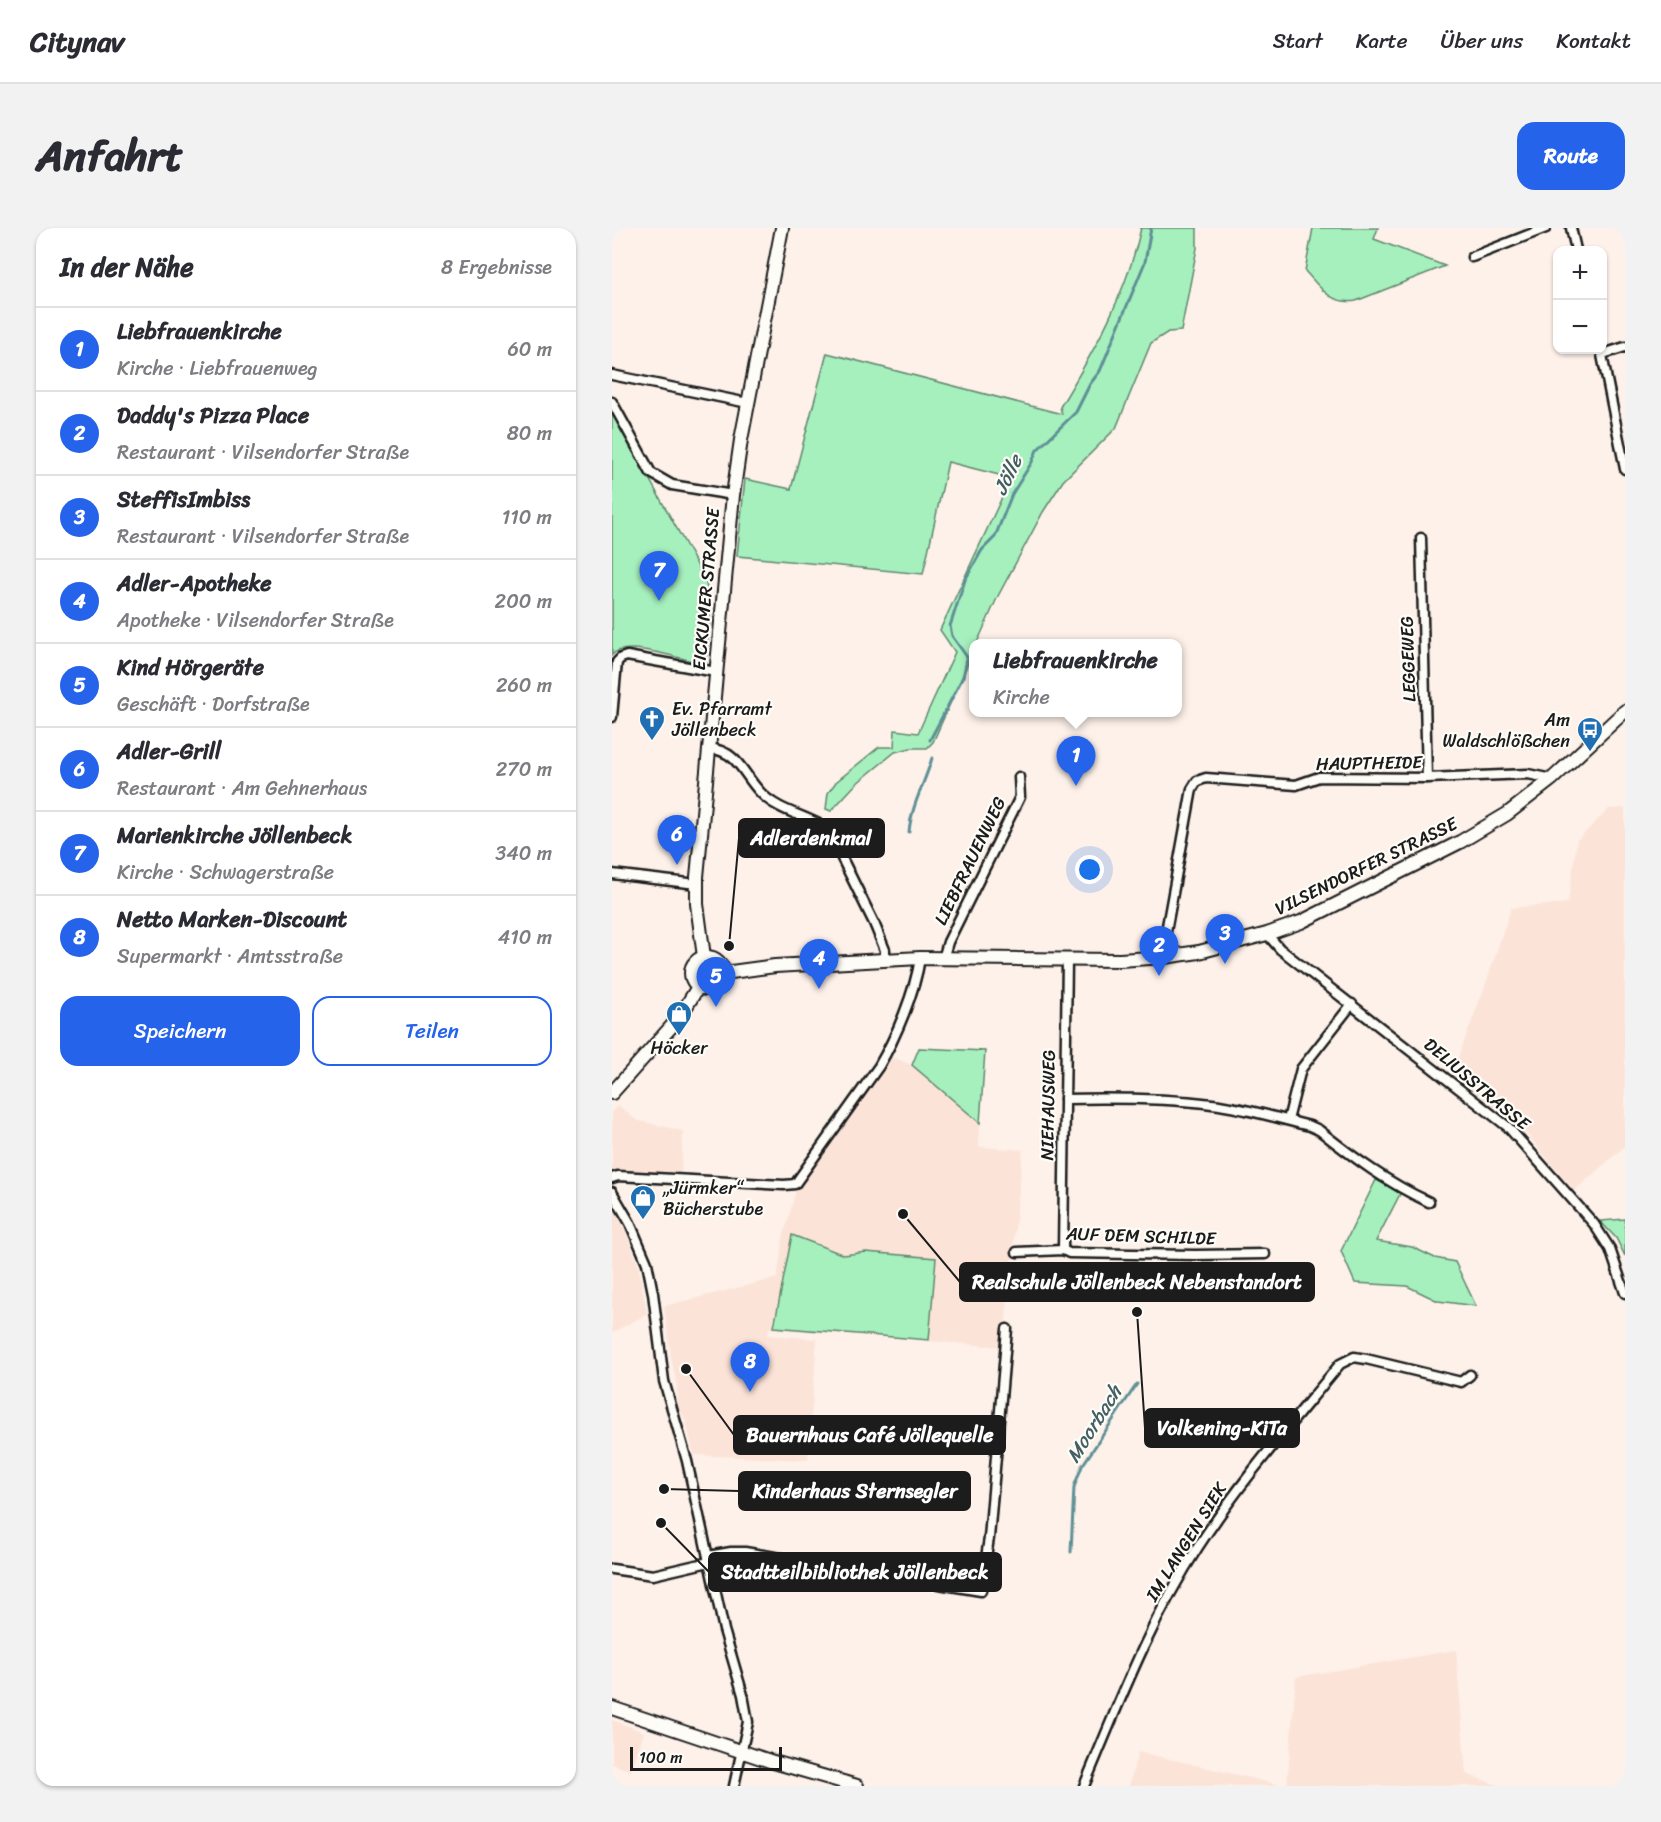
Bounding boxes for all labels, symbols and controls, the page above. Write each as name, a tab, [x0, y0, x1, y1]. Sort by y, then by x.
text: Citynav	[30, 17, 124, 66]
text: Start	[1273, 22, 1323, 60]
text: Karte	[1356, 22, 1408, 60]
text: Über uns	[1441, 22, 1523, 60]
text: Kontakt	[1556, 22, 1631, 60]
text: Anfahrt	[36, 119, 183, 193]
button: Route	[1517, 122, 1625, 190]
text: In der Nähe	[60, 244, 194, 290]
map controls	[1553, 246, 1607, 354]
button: +	[1553, 246, 1607, 300]
text: 8 Ergebnisse	[441, 250, 552, 285]
button: −	[1553, 300, 1607, 354]
text: Liebfrauenkirche	[117, 312, 282, 351]
text: 1	[75, 332, 84, 367]
text: 60 m	[507, 332, 552, 367]
text: Kirche · Liebfrauenweg	[117, 351, 318, 386]
text: Daddy's Pizza Place	[117, 396, 309, 435]
text: 2	[74, 416, 85, 451]
text: 80 m	[507, 416, 552, 451]
text: Restaurant · Vilsendorfer Straße	[117, 435, 409, 470]
water label: Jölle	[983, 447, 1034, 501]
text: SteffisImbiss	[117, 480, 250, 519]
text: 3	[74, 500, 85, 535]
text: 110 m	[502, 500, 552, 535]
street label: EICKUMER STRASSE	[683, 505, 729, 672]
text: Restaurant · Vilsendorfer Straße	[117, 519, 409, 554]
pin: 7	[640, 552, 678, 601]
text: Adler-Apotheke	[117, 564, 272, 603]
text: 4	[73, 584, 86, 619]
text: 200 m	[495, 584, 552, 619]
text: Apotheke · Vilsendorfer Straße	[117, 603, 394, 638]
street label: LEGGEWEG	[1391, 616, 1425, 702]
popup	[969, 639, 1182, 717]
text: Liebfrauenkirche	[993, 641, 1158, 680]
text: Kind Hörgeräte	[117, 648, 264, 687]
text: 5	[73, 668, 86, 703]
text: 260 m	[496, 668, 552, 703]
text: Kirche	[993, 680, 1050, 715]
text: Geschäft · Dorfstraße	[117, 687, 310, 722]
place label: Ev. Pfarramt Jöllenbeck	[671, 693, 772, 746]
church icon: Ev. Pfarramt Jöllenbeck	[637, 704, 667, 742]
place label: Am Waldschlößchen	[1443, 704, 1570, 757]
bus stop icon: Am Waldschlößchen	[1575, 715, 1605, 753]
text: Adler-Grill	[117, 732, 221, 771]
pin: 1	[1056, 736, 1096, 786]
street label: HAUPTHEIDE	[1316, 746, 1423, 780]
text: 6	[74, 752, 85, 787]
text: 270 m	[496, 752, 552, 787]
text: Restaurant · Am Gehnerhaus	[117, 771, 367, 806]
street label: LIEBFRAUENWEG	[925, 791, 1015, 931]
street label: VILSENDORFER STRASSE	[1269, 807, 1464, 924]
text: Marienkirche Jöllenbeck	[117, 816, 353, 855]
pin: 6	[658, 816, 696, 865]
callout: Adlerdenkmal	[739, 819, 884, 857]
text: Adlerdenkmal	[749, 821, 873, 856]
text: 7	[74, 836, 85, 871]
text: 340 m	[495, 836, 552, 871]
text: Kirche · Schwagerstraße	[117, 855, 334, 890]
your location	[1075, 855, 1104, 884]
text: Netto Marken-Discount	[117, 900, 347, 939]
pin: 3	[1206, 914, 1244, 964]
text: 8	[73, 920, 86, 955]
text: 410 m	[498, 920, 552, 955]
pin: 2	[1140, 926, 1178, 976]
text: Supermarkt · Amtsstraße	[117, 939, 343, 974]
pin: 4	[800, 940, 838, 989]
pin: 5	[696, 958, 736, 1007]
button: Speichern	[60, 996, 300, 1066]
button: Teilen	[312, 996, 552, 1066]
shop icon: Höcker	[664, 999, 694, 1037]
street label: DELIUSSTRASSE	[1416, 1029, 1538, 1139]
place label: Höcker	[650, 1032, 709, 1064]
street label: NIEHAUSWEG	[1031, 1049, 1065, 1161]
place label: „Jürmker“ Bücherstube	[662, 1172, 763, 1225]
shop icon: „Jürmker“ Bücherstube	[628, 1183, 658, 1221]
street label: AUF DEM SCHILDE	[1065, 1217, 1217, 1255]
callout: Realschule Jöllenbeck Nebenstandort	[960, 1263, 1314, 1301]
text: Realschule Jöllenbeck Nebenstandort	[971, 1265, 1302, 1300]
pin: 8	[730, 1342, 770, 1392]
water label: Moorbach	[1056, 1377, 1132, 1470]
callout: Volkening-KiTa	[1145, 1409, 1299, 1447]
text: Volkening-KiTa	[1157, 1411, 1288, 1446]
callout: Bauernhaus Café Jöllequelle	[734, 1416, 1005, 1454]
text: Bauernhaus Café Jöllequelle	[746, 1418, 994, 1453]
callout: Kinderhaus Sternsegler	[739, 1472, 970, 1510]
text: Kinderhaus Sternsegler	[751, 1474, 959, 1509]
street label: IM LANGEN SIEK	[1136, 1475, 1236, 1609]
callout: Stadtteilbibliothek Jöllenbeck	[709, 1553, 1001, 1591]
text: Stadtteilbibliothek Jöllenbeck	[720, 1555, 989, 1590]
text: 100 m	[639, 1743, 683, 1772]
scale bar	[630, 1744, 782, 1772]

